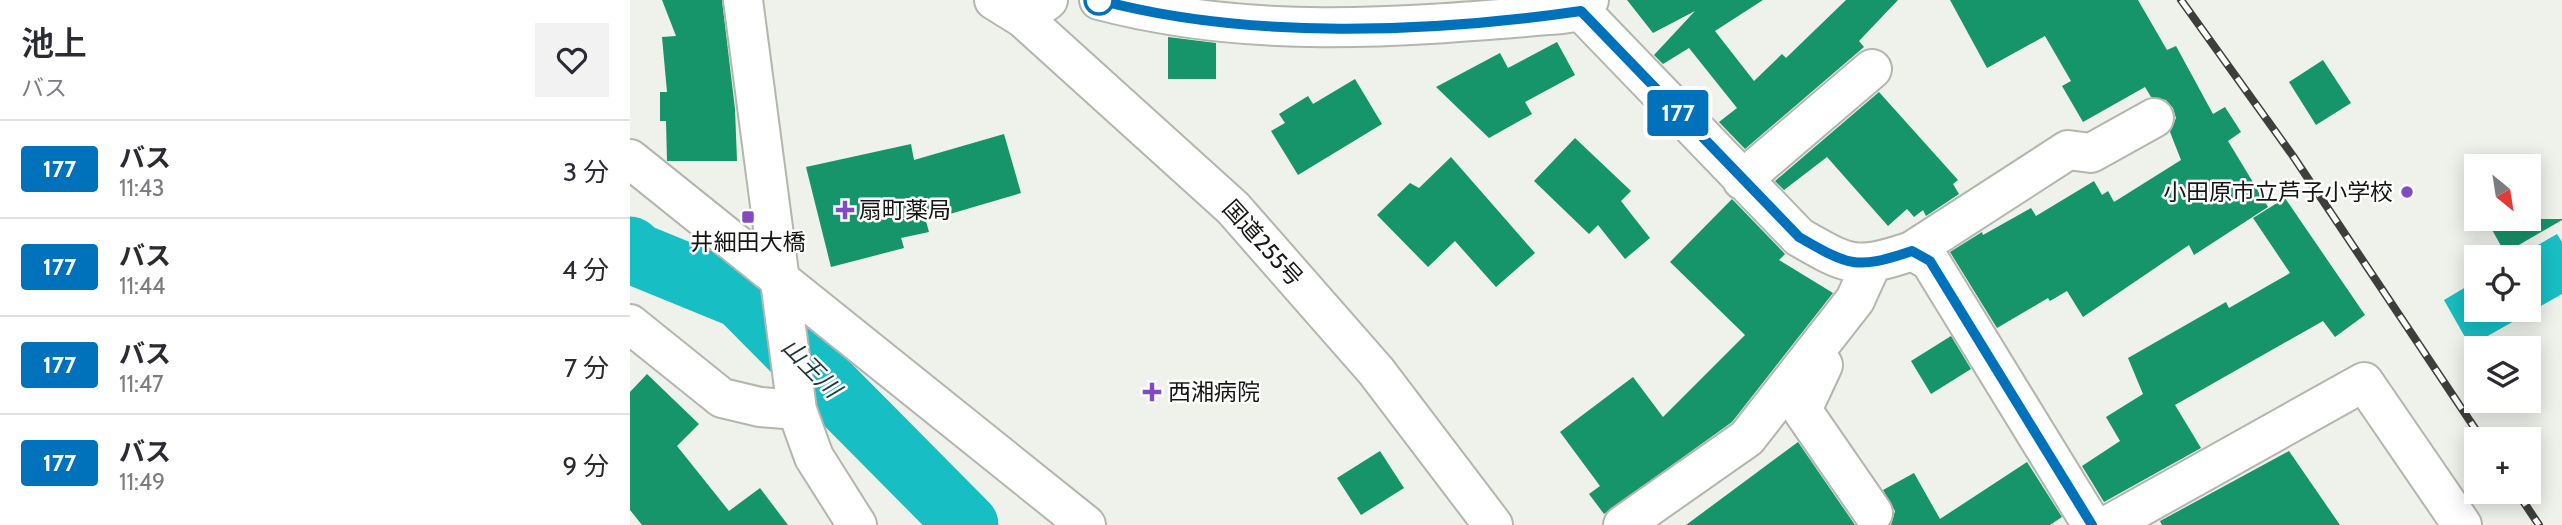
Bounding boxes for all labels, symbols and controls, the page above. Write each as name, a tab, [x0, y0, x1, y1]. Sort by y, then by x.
unlabelled marker	[1084, 0, 1114, 15]
text: 池上	[21, 23, 87, 63]
button: heart	[535, 23, 609, 97]
text: バス	[21, 74, 67, 102]
line badge: 177	[1638, 90, 1718, 136]
text: 177	[1661, 98, 1695, 127]
text: バス	[119, 142, 171, 174]
text: 177	[43, 154, 76, 183]
north arrow	[2464, 154, 2541, 231]
map controls	[2464, 154, 2541, 504]
text: 3 分	[563, 156, 609, 188]
text: 11:43	[119, 174, 165, 202]
place label: 小田原市立芦子小学校	[2163, 178, 2393, 206]
marker: 小田原市立芦子小学校	[2399, 184, 2415, 200]
street label: 国道255号	[1217, 194, 1309, 292]
place label: 扇町薬局	[859, 196, 951, 224]
marker: 扇町薬局	[837, 202, 853, 218]
marker: 井細田大橋	[740, 209, 756, 225]
place label: 井細田大橋	[691, 228, 806, 256]
text: バス	[119, 240, 171, 272]
button: locate	[2464, 245, 2541, 322]
text: 177	[43, 252, 76, 281]
text: 4 分	[562, 254, 609, 286]
text: 11:44	[119, 272, 165, 300]
water label: 山王川	[776, 332, 849, 405]
button: layers	[2464, 336, 2541, 413]
text: バス	[119, 338, 171, 370]
text: 177	[43, 350, 76, 379]
text: 7 分	[564, 352, 609, 384]
text: 11:47	[119, 370, 164, 398]
place label: 西湘病院	[1168, 378, 1260, 406]
marker: 西湘病院	[1142, 382, 1162, 402]
button: +	[2464, 427, 2541, 504]
text: バス	[119, 436, 171, 468]
text: 177	[43, 448, 76, 477]
text: 9 分	[562, 450, 609, 482]
text: 11:49	[119, 468, 165, 496]

